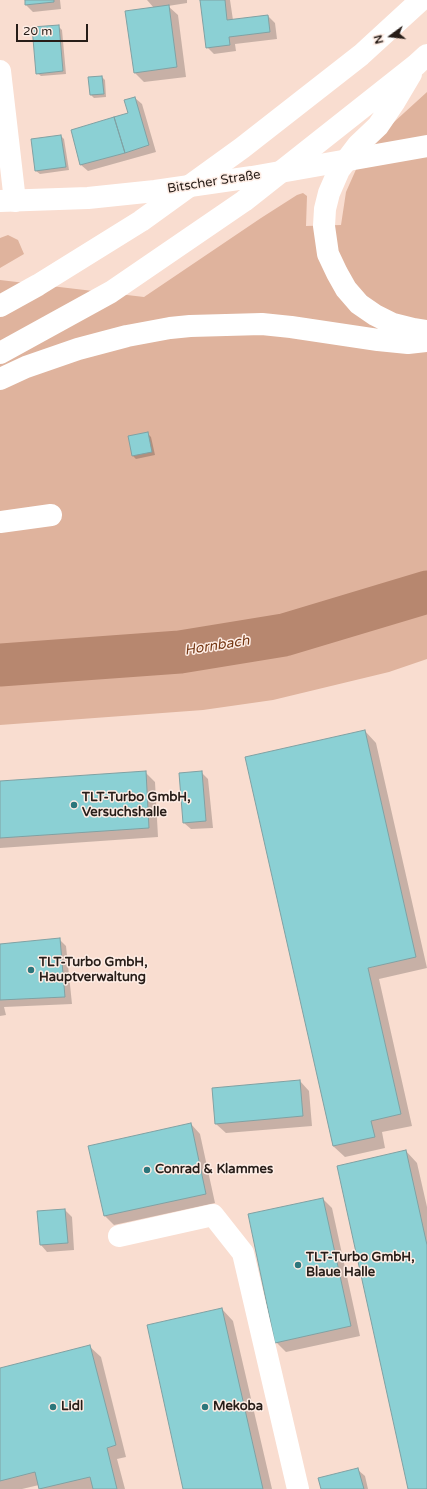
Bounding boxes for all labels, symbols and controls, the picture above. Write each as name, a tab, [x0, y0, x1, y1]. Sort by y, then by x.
scale bar	[18, 16, 90, 42]
north arrow	[371, 16, 411, 56]
text: 20 m	[23, 24, 52, 38]
text: N	[372, 33, 386, 45]
street label: Bitscher Straße	[166, 167, 262, 197]
water label: Hornbach	[183, 633, 251, 659]
place label: TLT-Turbo GmbH, Versuchshalle	[82, 790, 191, 821]
marker: TLT-Turbo GmbH, Versuchshalle	[69, 800, 79, 810]
place label: TLT-Turbo GmbH, Hauptverwaltung	[39, 955, 148, 986]
marker: TLT-Turbo GmbH, Hauptverwaltung	[26, 965, 36, 975]
place label: Conrad & Klammes	[155, 1162, 273, 1178]
marker: Conrad & Klammes	[142, 1165, 152, 1175]
place label: TLT-Turbo GmbH, Blaue Halle	[306, 1250, 415, 1281]
marker: TLT-Turbo GmbH, Blaue Halle	[293, 1260, 303, 1270]
place label: Lidl	[61, 1399, 83, 1415]
place label: Mekoba	[213, 1399, 263, 1415]
marker: Lidl	[48, 1402, 58, 1412]
marker: Mekoba	[200, 1402, 210, 1412]

